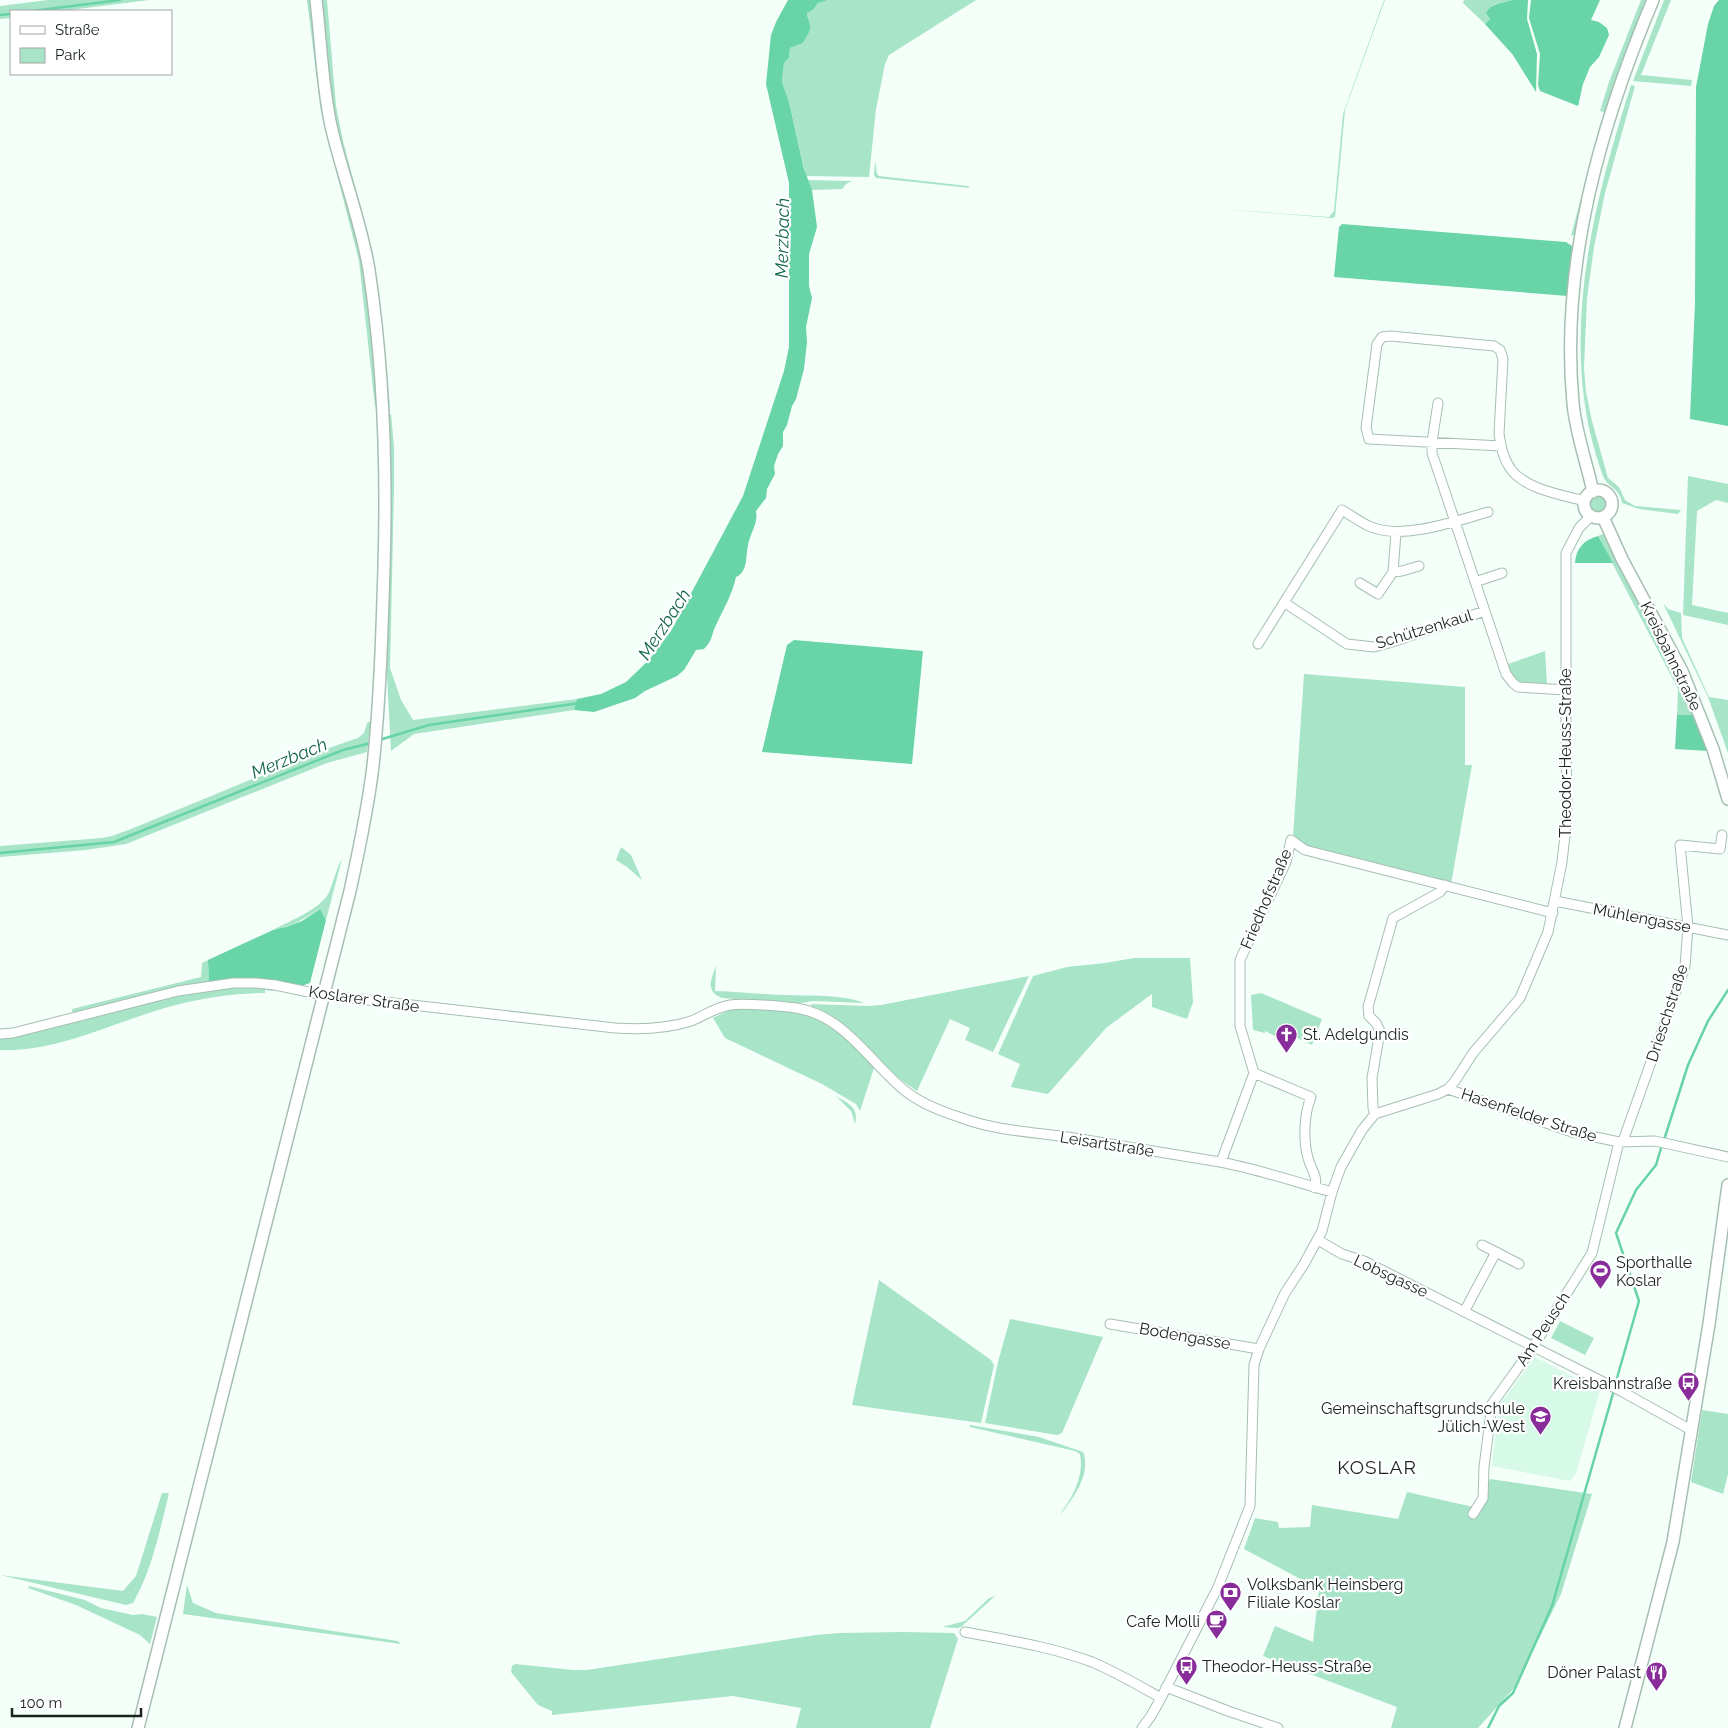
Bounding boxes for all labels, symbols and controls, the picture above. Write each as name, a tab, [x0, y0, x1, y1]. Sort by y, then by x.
legend	[10, 10, 172, 75]
text: Straße	[55, 21, 100, 39]
text: Park	[55, 46, 86, 64]
water label: Merzbach	[771, 198, 793, 278]
water label: Merzbach	[633, 585, 695, 663]
street label: Kreisbahnstraße	[1636, 598, 1706, 714]
street label: Schützenkaul	[1373, 605, 1475, 653]
street label: Theodor-Heuss-Straße	[1556, 668, 1575, 838]
water label: Merzbach	[248, 733, 330, 783]
street label: Friedhofstraße	[1236, 846, 1296, 952]
street label: Mühlengasse	[1591, 899, 1693, 937]
street label: Drieschstraße	[1642, 962, 1692, 1064]
street label: Koslarer Straße	[307, 982, 421, 1016]
church icon: St. Adelgundis	[1275, 1022, 1299, 1053]
place label: St. Adelgundis	[1303, 1025, 1409, 1044]
street label: Hasenfelder Straße	[1459, 1084, 1599, 1146]
street label: Leisartstraße	[1059, 1127, 1155, 1161]
street label: Lobsgasse	[1351, 1251, 1431, 1301]
place label: Sporthalle Koslar	[1616, 1253, 1692, 1290]
sports icon: Sporthalle Koslar	[1588, 1259, 1612, 1290]
street label: Am Peusch	[1512, 1289, 1574, 1369]
street label: Bodengasse	[1138, 1319, 1232, 1353]
bus stop icon: Kreisbahnstraße	[1676, 1371, 1700, 1402]
place label: Kreisbahnstraße	[1553, 1374, 1672, 1393]
place label: Gemeinschaftsgrundschule Jülich-West	[1321, 1399, 1526, 1436]
school or university icon: Gemeinschaftsgrundschule Jülich-West	[1529, 1405, 1553, 1436]
district label: KOSLAR	[1337, 1456, 1417, 1478]
place label: Volksbank Heinsberg Filiale Koslar	[1247, 1575, 1404, 1612]
bank icon: Volksbank Heinsberg Filiale Koslar	[1219, 1581, 1243, 1612]
cafe icon: Cafe Molli	[1204, 1609, 1228, 1640]
place label: Cafe Molli	[1126, 1612, 1200, 1631]
bus stop icon: Theodor-Heuss-Straße	[1174, 1654, 1198, 1685]
place label: Theodor-Heuss-Straße	[1202, 1657, 1371, 1676]
restaurant icon: Döner Palast	[1645, 1660, 1669, 1691]
place label: Döner Palast	[1547, 1663, 1642, 1682]
scale bar	[12, 1686, 141, 1718]
text: 100 m	[20, 1694, 62, 1712]

